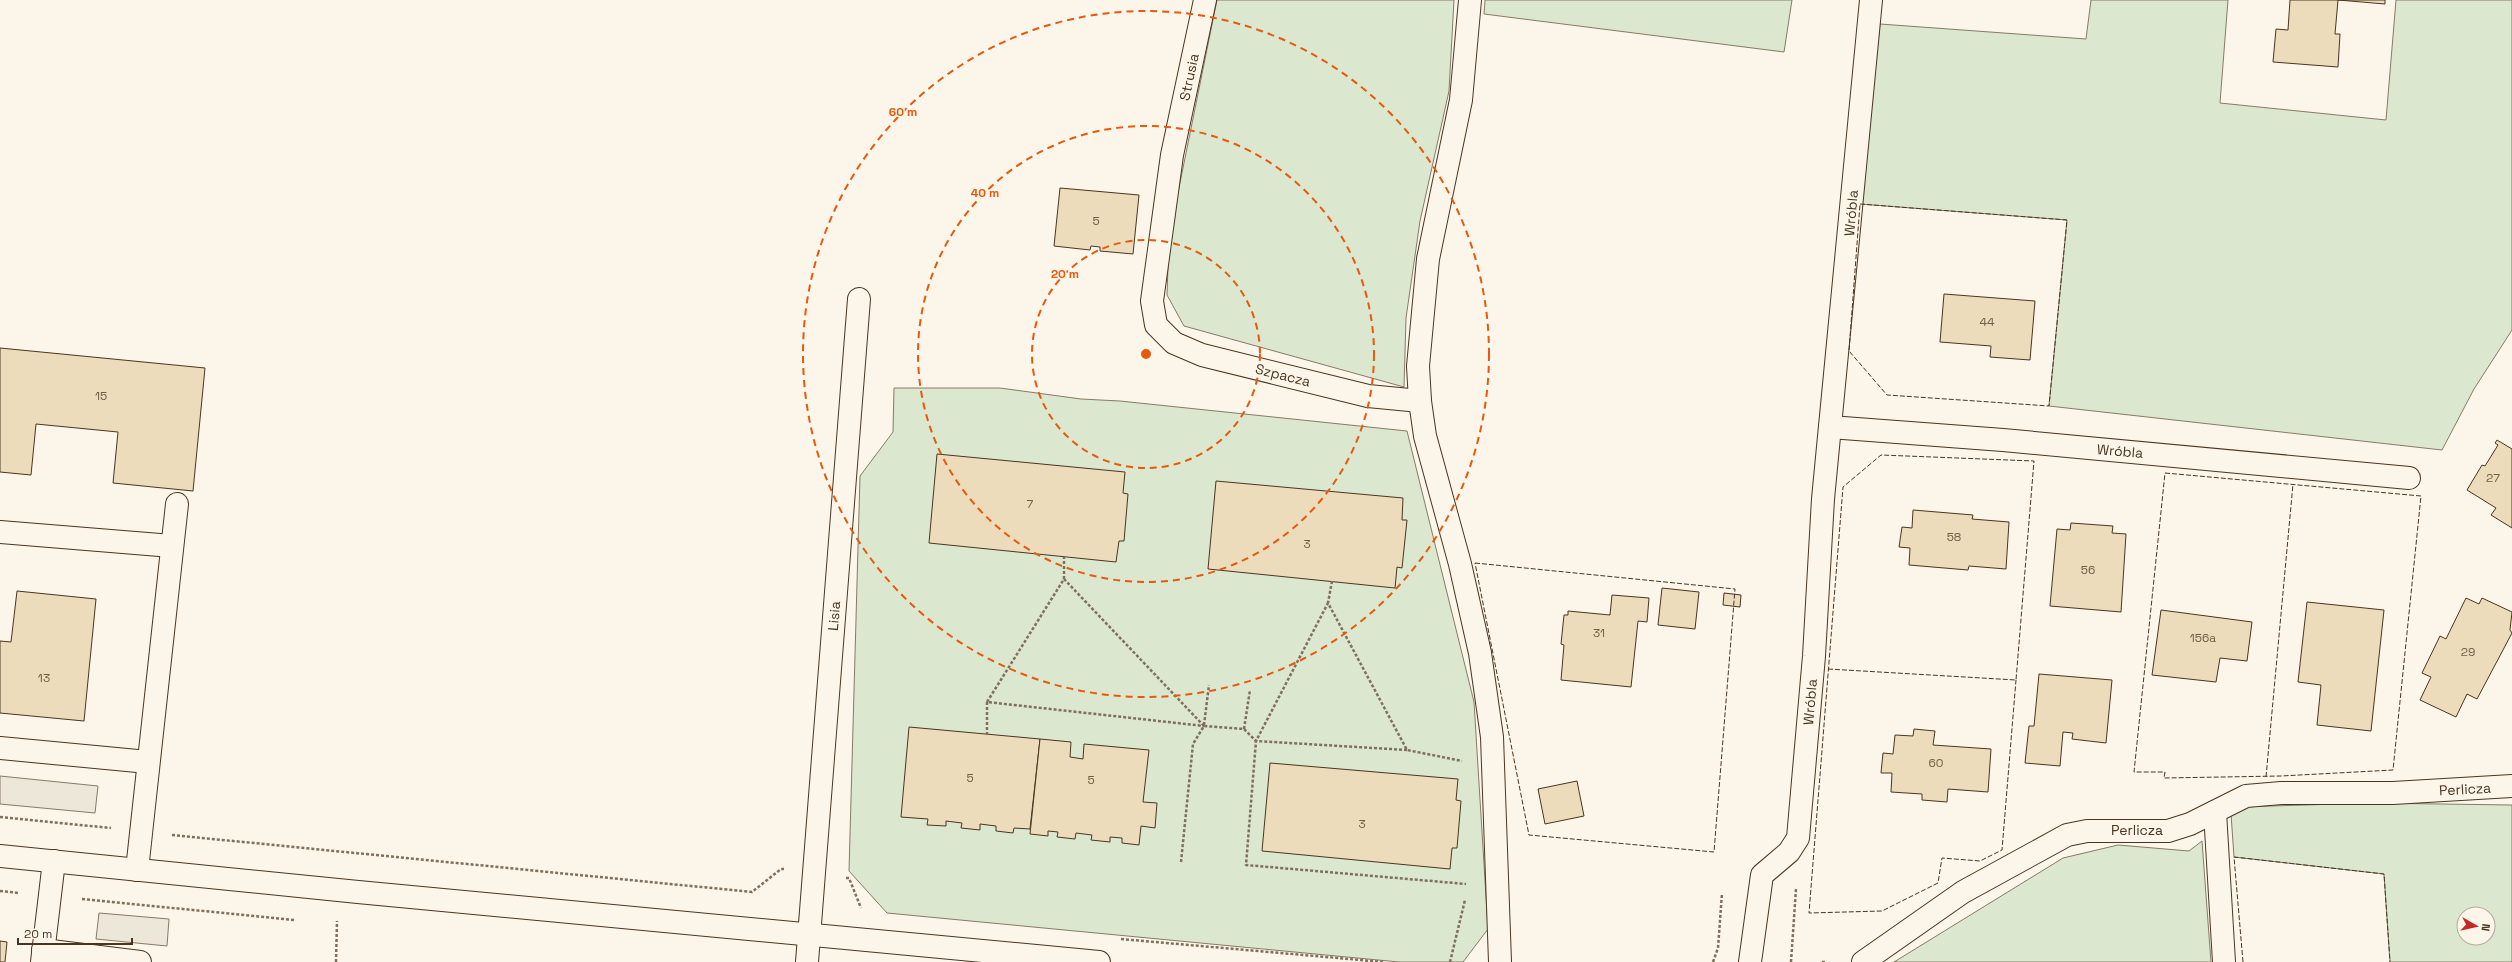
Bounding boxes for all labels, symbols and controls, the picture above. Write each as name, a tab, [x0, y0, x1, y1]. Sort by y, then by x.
street label: Strusia	[1175, 52, 1203, 102]
text: 60 m	[889, 104, 917, 120]
text: 40 m	[971, 185, 999, 201]
street label: Wróbla	[1840, 189, 1862, 237]
house number: 5	[1092, 213, 1100, 229]
text: 20 m	[1051, 266, 1079, 282]
house number: 44	[1979, 314, 1995, 330]
centre of rings	[1139, 347, 1153, 361]
street label: Szpacza	[1254, 359, 1312, 391]
house number: 15	[95, 388, 107, 404]
street label: Wróbla	[2096, 440, 2144, 462]
house number: 27	[2486, 470, 2500, 486]
house number: 7	[1027, 496, 1034, 512]
house number: 58	[1947, 529, 1961, 545]
house number: 3	[1303, 536, 1311, 552]
house number: 56	[2081, 562, 2095, 578]
street label: Lisia	[824, 600, 844, 632]
house number: 31	[1593, 625, 1605, 641]
house number: 156a	[2190, 630, 2216, 646]
house number: 29	[2461, 644, 2475, 660]
house number: 13	[38, 670, 50, 686]
street label: Wróbla	[1799, 678, 1821, 726]
house number: 60	[1928, 755, 1944, 771]
house number: 5	[966, 770, 974, 786]
house number: 5	[1087, 772, 1095, 788]
street label: Perlicza	[2439, 779, 2491, 799]
house number: 3	[1358, 816, 1366, 832]
street label: Perlicza	[2111, 821, 2163, 839]
north arrow	[2456, 906, 2496, 946]
scale bar	[18, 920, 132, 946]
text: N	[2478, 923, 2493, 932]
text: 20 m	[24, 926, 52, 942]

